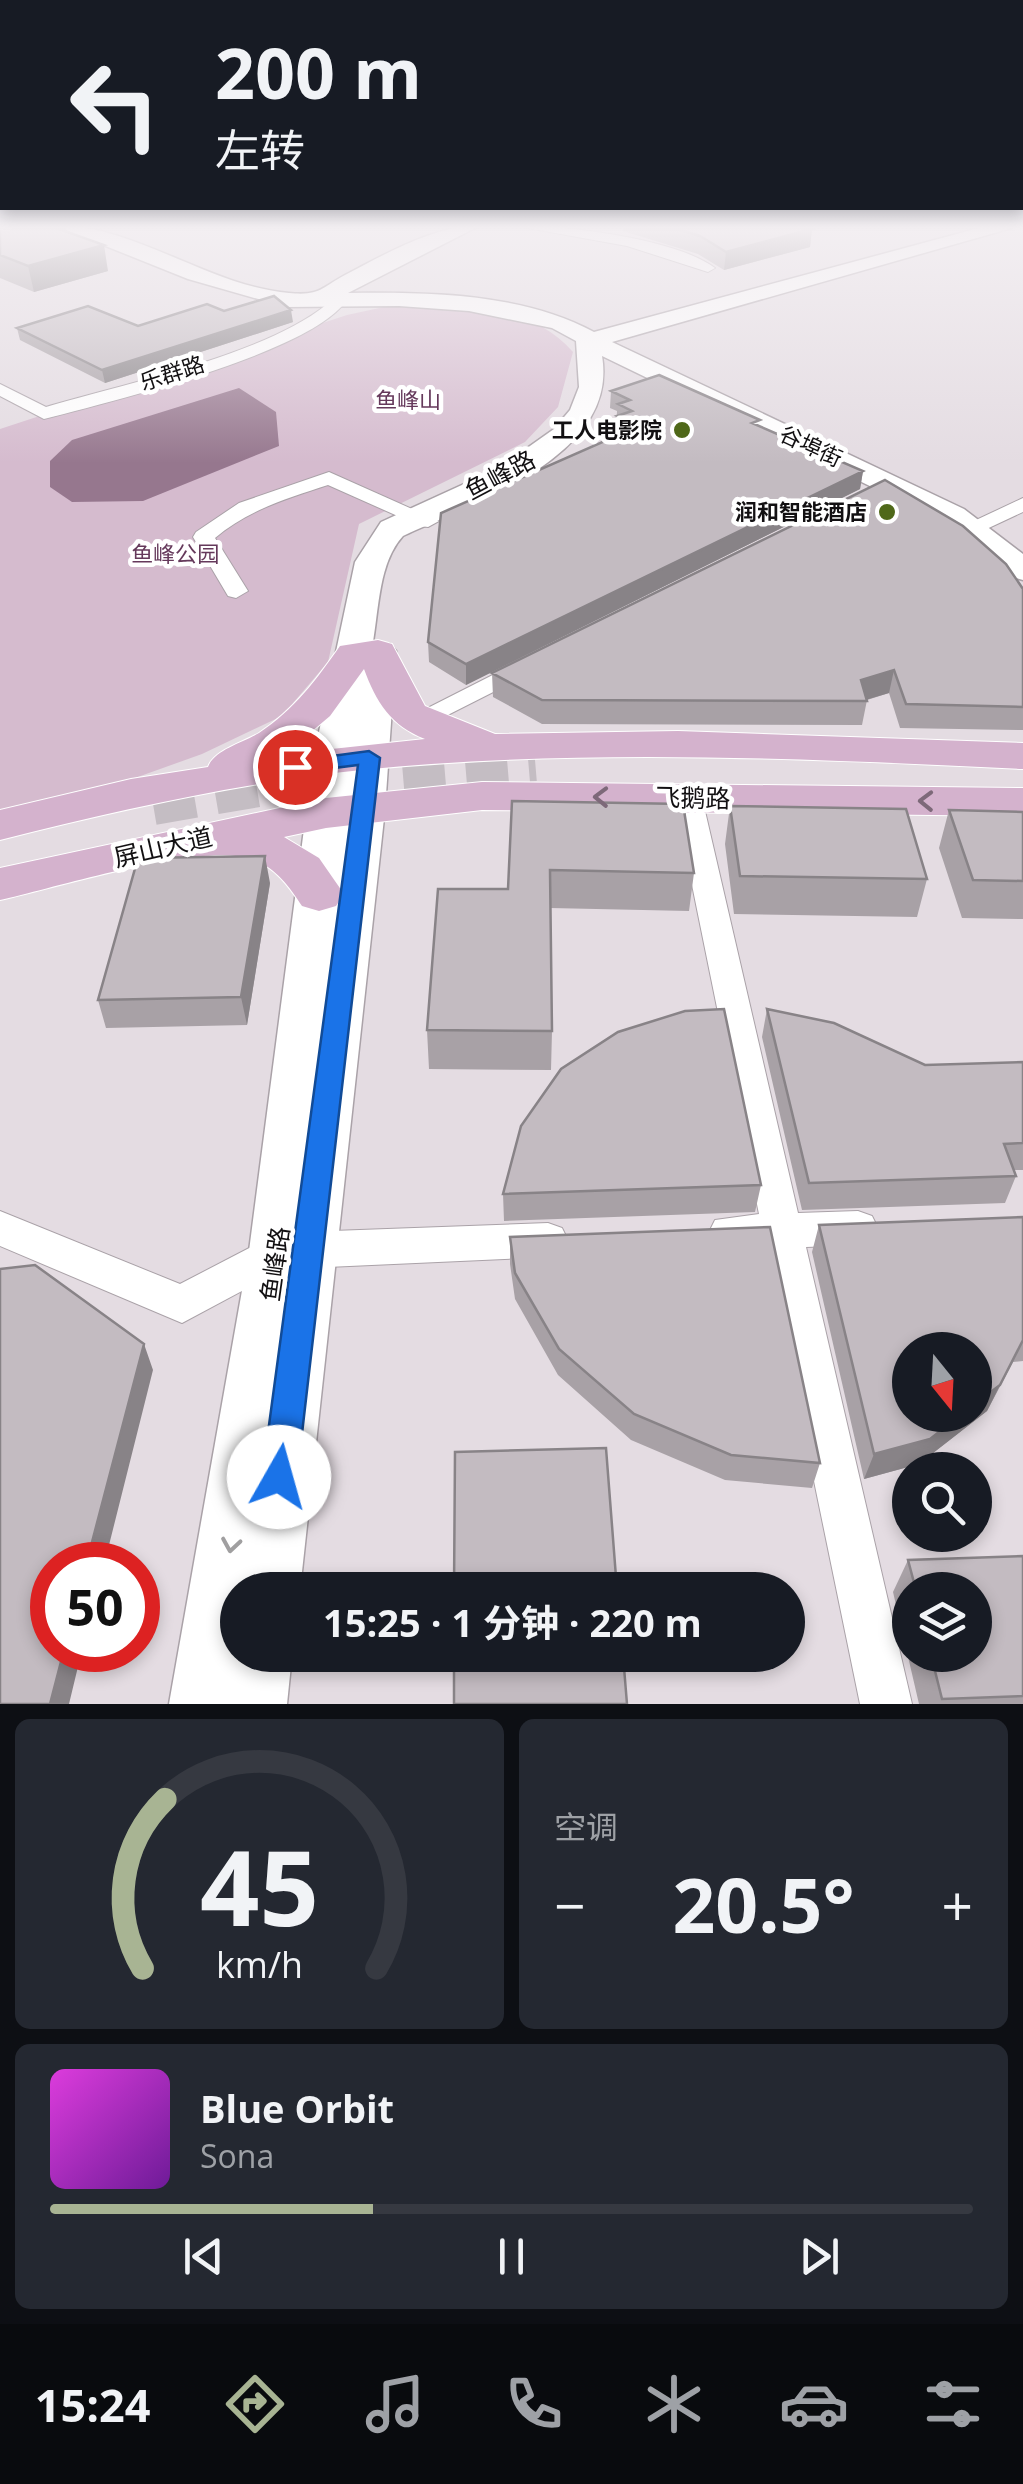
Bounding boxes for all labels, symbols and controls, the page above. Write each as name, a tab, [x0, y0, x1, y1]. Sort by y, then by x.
text: 200 m	[215, 24, 422, 120]
icon: left	[50, 40, 180, 170]
text: 左转	[215, 119, 305, 180]
street label: 乐群路	[136, 348, 208, 397]
park label: 鱼峰山	[375, 384, 441, 414]
place label: 工人电影院	[552, 414, 662, 444]
street label: 谷埠街	[775, 418, 848, 473]
marker: 工人电影院	[671, 419, 693, 441]
street label: 鱼峰路	[458, 441, 541, 507]
place label: 润和智能酒店	[735, 496, 867, 526]
marker: 润和智能酒店	[876, 501, 898, 523]
park label: 鱼峰公园	[131, 538, 219, 568]
pin	[253, 725, 338, 810]
icon: arrive	[268, 740, 323, 795]
street label: 飞鹅路	[655, 779, 731, 815]
one-way arrow	[592, 786, 608, 808]
one-way arrow	[917, 790, 932, 812]
street label: 屏山大道	[110, 818, 215, 874]
street label: 鱼峰路	[252, 1224, 296, 1303]
north arrow	[892, 1332, 992, 1432]
map controls	[892, 1332, 992, 1672]
position arrow	[227, 1425, 331, 1529]
button: search	[892, 1452, 992, 1552]
one-way arrow	[221, 1537, 242, 1554]
speed limit sign: 50	[30, 1542, 160, 1672]
button: layers	[892, 1572, 992, 1672]
text: 15:25 · 1 分钟 · 220 m	[323, 1596, 702, 1648]
text: 空调	[554, 1805, 618, 1848]
text: 45	[200, 1815, 319, 1956]
text: 20.5°	[672, 1853, 855, 1955]
text: −	[554, 1867, 585, 1942]
text: +	[942, 1867, 973, 1942]
text: km/h	[216, 1940, 303, 1988]
text: Blue Orbit	[200, 2082, 394, 2134]
text: Sona	[200, 2134, 274, 2177]
icon: previous	[176, 2229, 231, 2284]
icon: pause	[484, 2229, 539, 2284]
icon: next	[792, 2229, 847, 2284]
icon: directions	[220, 2369, 290, 2439]
icon: music	[360, 2369, 430, 2439]
icon: phone	[499, 2369, 569, 2439]
icon: climate	[639, 2369, 709, 2439]
icon: car	[779, 2369, 849, 2439]
icon: filters	[918, 2369, 988, 2439]
text: 15:24	[35, 2374, 151, 2435]

